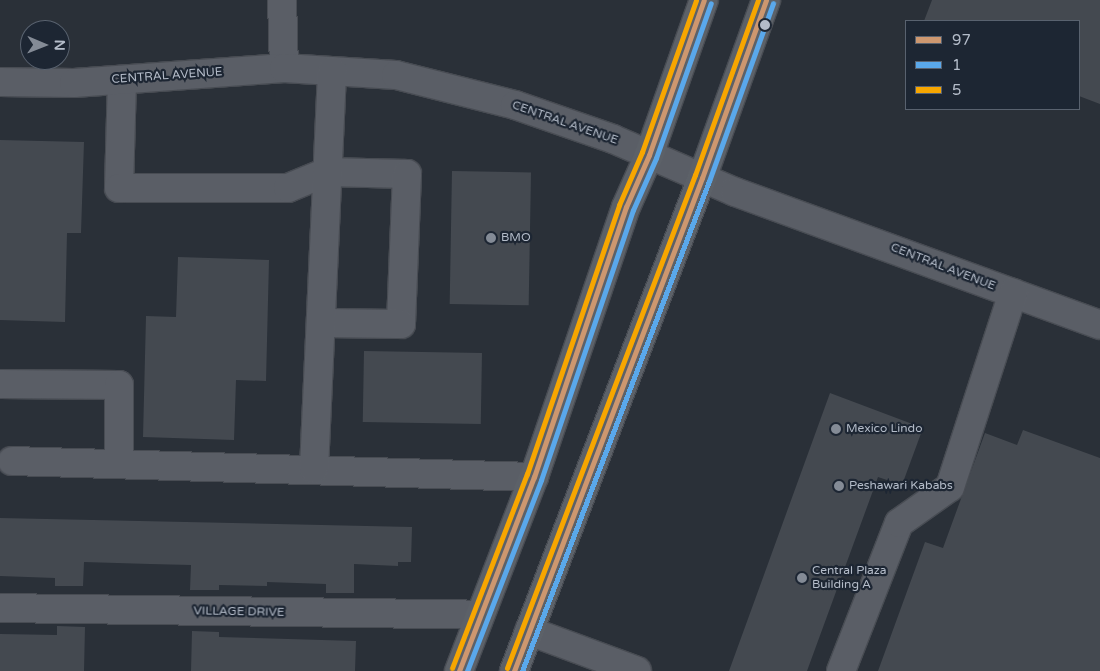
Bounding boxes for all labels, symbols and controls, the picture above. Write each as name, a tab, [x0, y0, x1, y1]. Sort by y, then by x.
north arrow	[20, 20, 70, 70]
unlabelled marker	[760, 20, 770, 30]
legend	[905, 20, 1080, 110]
text: 97	[952, 31, 971, 49]
text: N	[51, 39, 68, 51]
text: 1	[952, 56, 961, 74]
street label: CENTRAL AVENUE	[111, 65, 223, 87]
text: 5	[952, 81, 961, 99]
street label: CENTRAL AVENUE	[510, 98, 620, 148]
place label: BMO	[501, 231, 531, 245]
marker: BMO	[485, 232, 497, 244]
street label: CENTRAL AVENUE	[888, 240, 998, 294]
place label: Mexico Lindo	[846, 422, 922, 436]
marker: Mexico Lindo	[830, 423, 842, 435]
place label: Peshawari Kababs	[849, 479, 953, 493]
marker: Peshawari Kababs	[833, 480, 845, 492]
place label: Central Plaza Building A	[812, 564, 887, 592]
marker: Central Plaza Building A	[796, 572, 808, 584]
street label: VILLAGE DRIVE	[193, 604, 285, 620]

